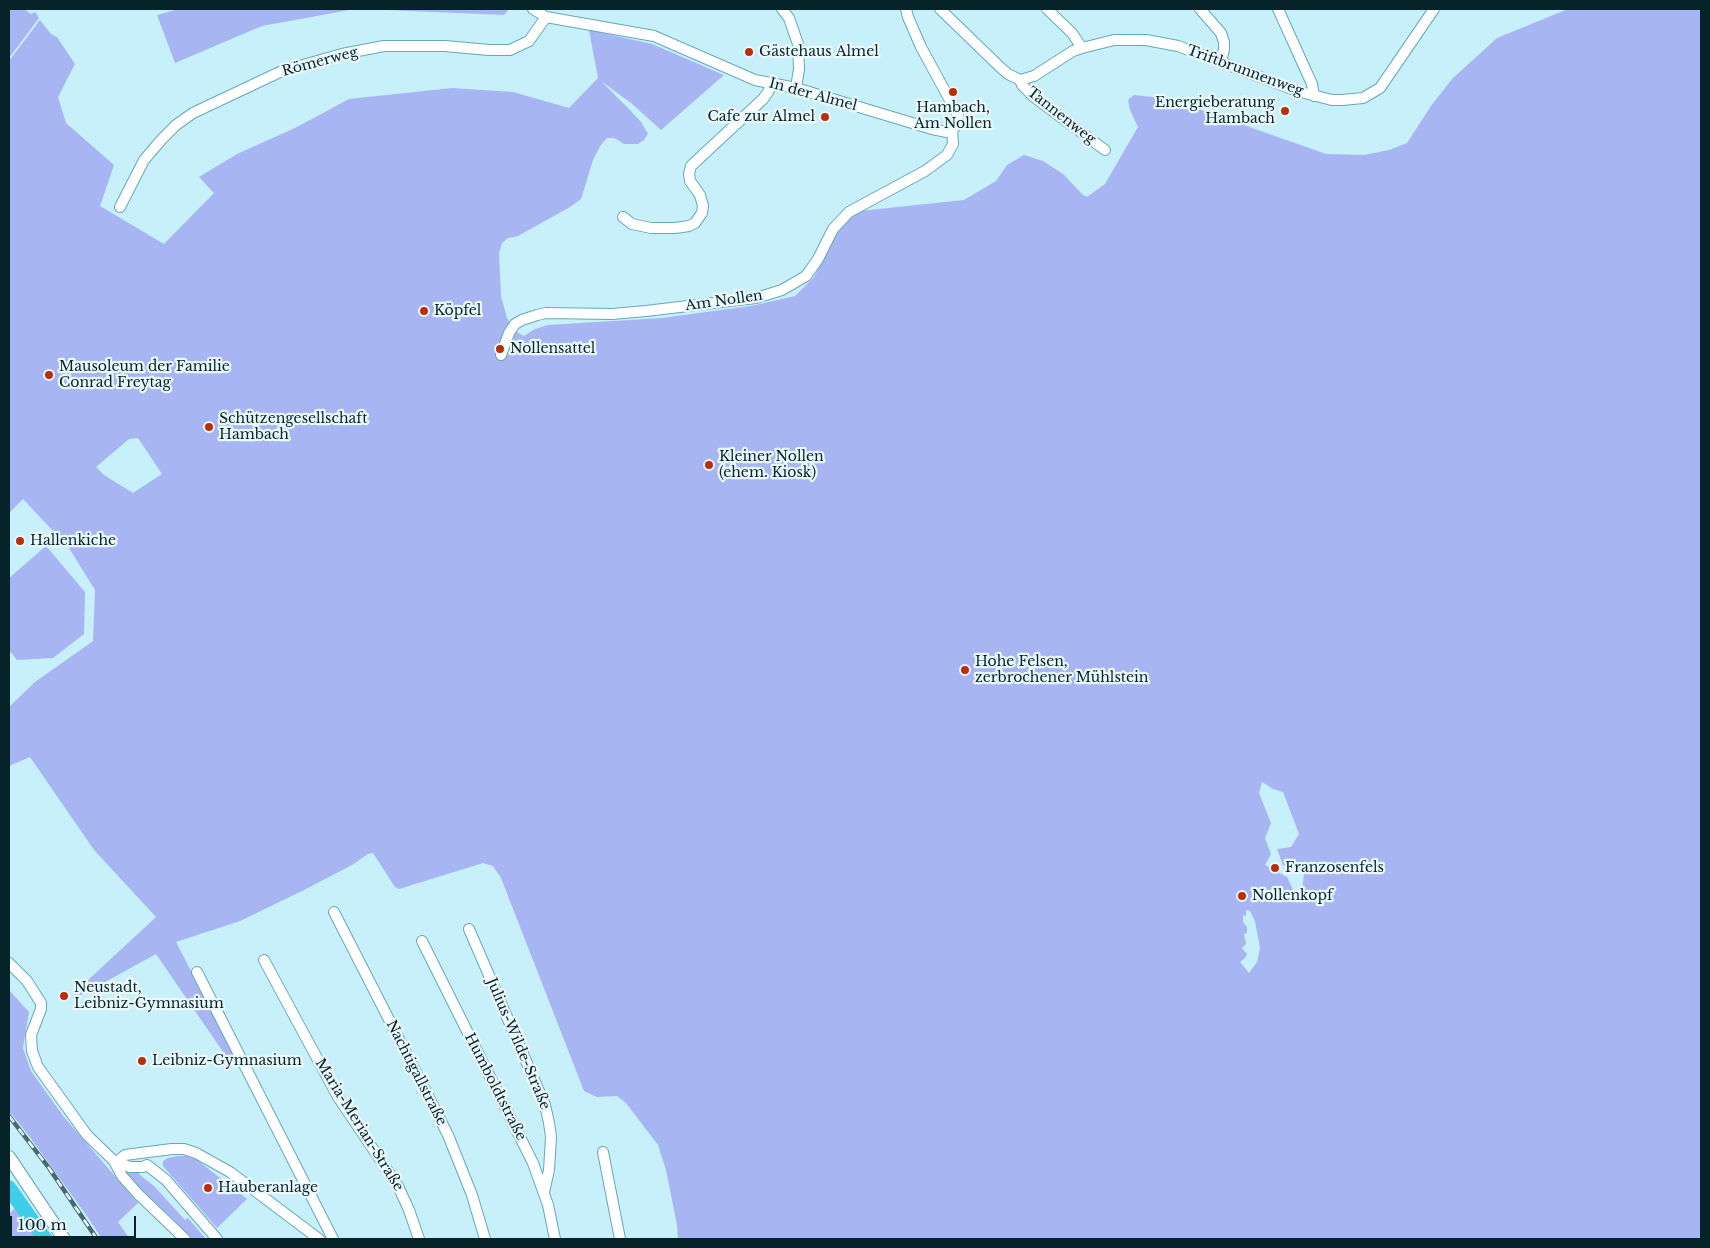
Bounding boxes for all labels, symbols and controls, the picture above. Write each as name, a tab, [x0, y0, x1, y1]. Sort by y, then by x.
street label: Triftbrunnenweg	[1184, 42, 1306, 100]
street label: Römerweg	[280, 44, 360, 80]
place label: Gästehaus Almel	[759, 44, 879, 60]
marker: Gästehaus Almel	[743, 46, 755, 58]
street label: In der Almel	[767, 75, 859, 115]
street label: Tannenweg	[1023, 84, 1099, 148]
marker: Hambach, Am Nollen	[947, 86, 959, 98]
place label: Energieberatung Hambach	[1155, 95, 1275, 128]
place label: Hambach, Am Nollen	[914, 100, 992, 132]
marker: Energieberatung Hambach	[1279, 105, 1291, 117]
place label: Cafe zur Almel	[708, 109, 815, 125]
marker: Cafe zur Almel	[819, 111, 831, 123]
street label: Am Nollen	[684, 287, 764, 315]
place label: Köpfel	[434, 303, 481, 319]
marker: Köpfel	[418, 305, 430, 317]
place label: Nollensattel	[510, 341, 595, 357]
marker: Nollensattel	[494, 343, 506, 355]
place label: Mausoleum der Familie Conrad Freytag	[59, 359, 230, 392]
marker: Mausoleum der Familie Conrad Freytag	[43, 369, 55, 381]
place label: Schützengesellschaft Hambach	[219, 411, 367, 444]
marker: Schützengesellschaft Hambach	[203, 421, 215, 433]
place label: Kleiner Nollen (ehem. Kiosk)	[719, 449, 824, 482]
marker: Kleiner Nollen (ehem. Kiosk)	[703, 459, 715, 471]
place label: Hallenkiche	[30, 533, 116, 549]
marker: Hallenkiche	[14, 535, 26, 547]
place label: Hohe Felsen, zerbrochener Mühlstein	[975, 654, 1148, 686]
marker: Hohe Felsen, zerbrochener Mühlstein	[959, 664, 971, 676]
place label: Franzosenfels	[1285, 860, 1384, 876]
marker: Franzosenfels	[1269, 862, 1281, 874]
place label: Nollenkopf	[1252, 888, 1333, 904]
marker: Nollenkopf	[1236, 890, 1248, 902]
street label: Julius-Wilde-Straße	[483, 976, 553, 1112]
place label: Neustadt, Leibniz-Gymnasium	[74, 980, 224, 1012]
marker: Neustadt, Leibniz-Gymnasium	[58, 990, 70, 1002]
street label: Nachtigallstraße	[382, 1018, 450, 1128]
street label: Humboldtstraße	[461, 1030, 529, 1144]
place label: Leibniz-Gymnasium	[152, 1053, 302, 1069]
marker: Leibniz-Gymnasium	[136, 1055, 148, 1067]
street label: Maria-Merian-Straße	[311, 1056, 407, 1194]
place label: Hauberanlage	[218, 1180, 318, 1196]
marker: Hauberanlage	[202, 1182, 214, 1194]
scale bar	[12, 1206, 139, 1238]
text: 100 m	[18, 1215, 67, 1234]

